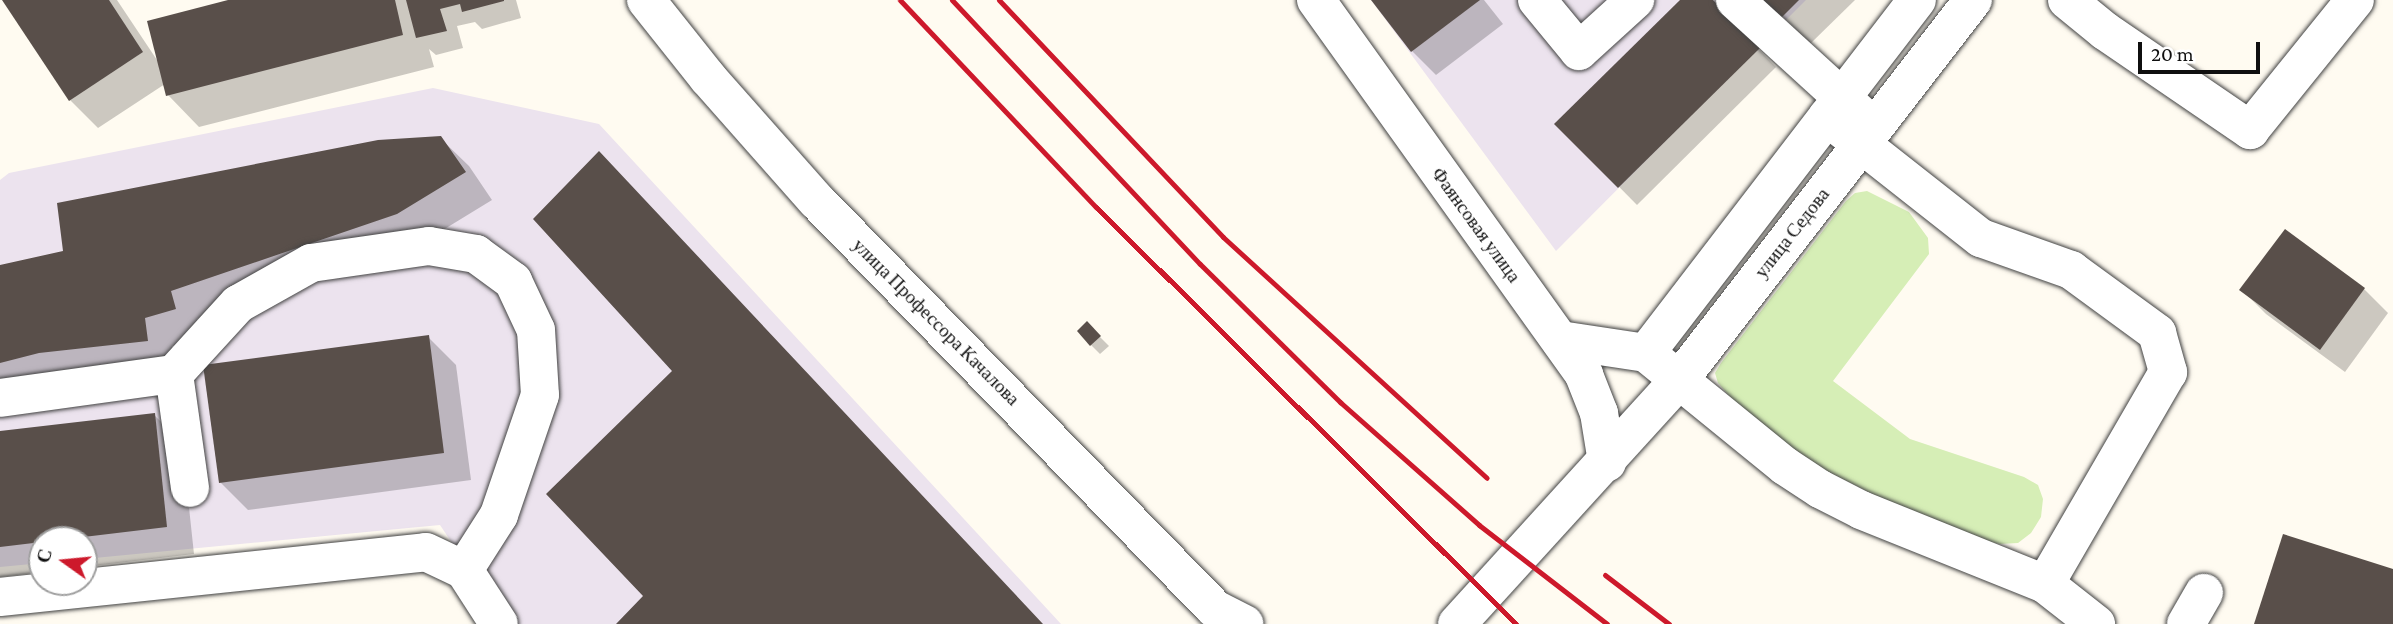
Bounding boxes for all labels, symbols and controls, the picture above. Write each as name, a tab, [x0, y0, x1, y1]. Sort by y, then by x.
scale bar	[2141, 28, 2264, 72]
text: 20 m	[2151, 42, 2194, 66]
street label: Фаянсовая улица	[1427, 163, 1525, 287]
street label: улица Седова	[1750, 183, 1834, 283]
street label: улица Профессора Качалова	[848, 234, 1024, 410]
north arrow	[28, 526, 98, 596]
text: С	[32, 547, 56, 565]

